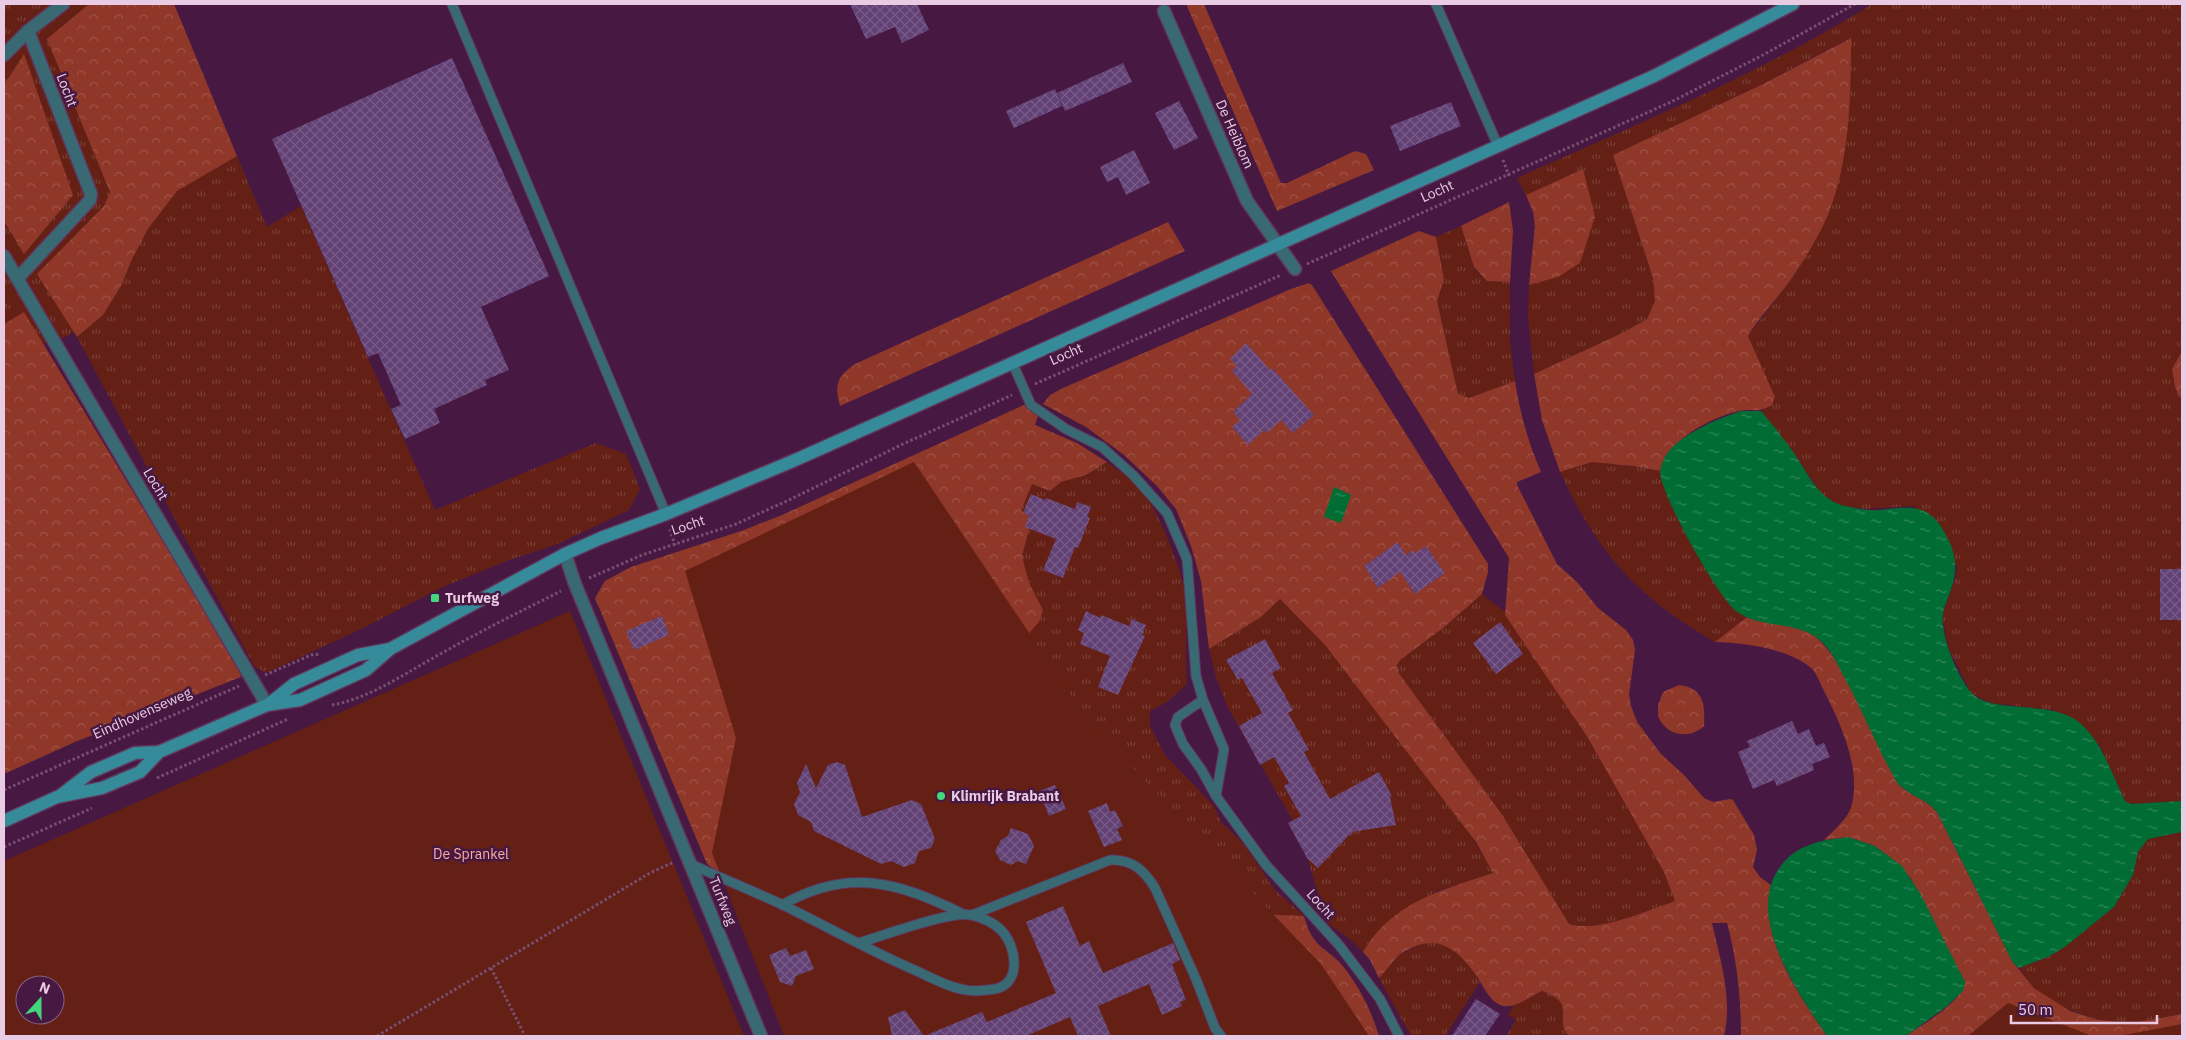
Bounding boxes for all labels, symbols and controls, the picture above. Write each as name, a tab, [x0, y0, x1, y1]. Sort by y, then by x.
street label: Locht	[52, 71, 82, 109]
street label: De Heiblom	[1212, 97, 1258, 171]
street label: Locht	[1418, 176, 1457, 206]
street label: Locht	[1047, 339, 1086, 369]
street label: Locht	[139, 465, 173, 504]
street label: Locht	[669, 511, 707, 539]
place label: Turfweg	[445, 589, 499, 607]
marker: Turfweg	[429, 592, 441, 604]
street label: Eindhovenseweg	[90, 683, 195, 743]
place label: Klimrijk Brabant	[951, 787, 1059, 805]
marker: Klimrijk Brabant	[935, 790, 947, 802]
park label: De Sprankel	[433, 845, 509, 863]
street label: Turfweg	[705, 874, 741, 928]
street label: Locht	[1303, 885, 1339, 923]
north arrow	[15, 975, 65, 1025]
text: N	[37, 978, 53, 998]
scale bar	[2011, 992, 2157, 1024]
text: 50 m	[2018, 1000, 2053, 1019]

